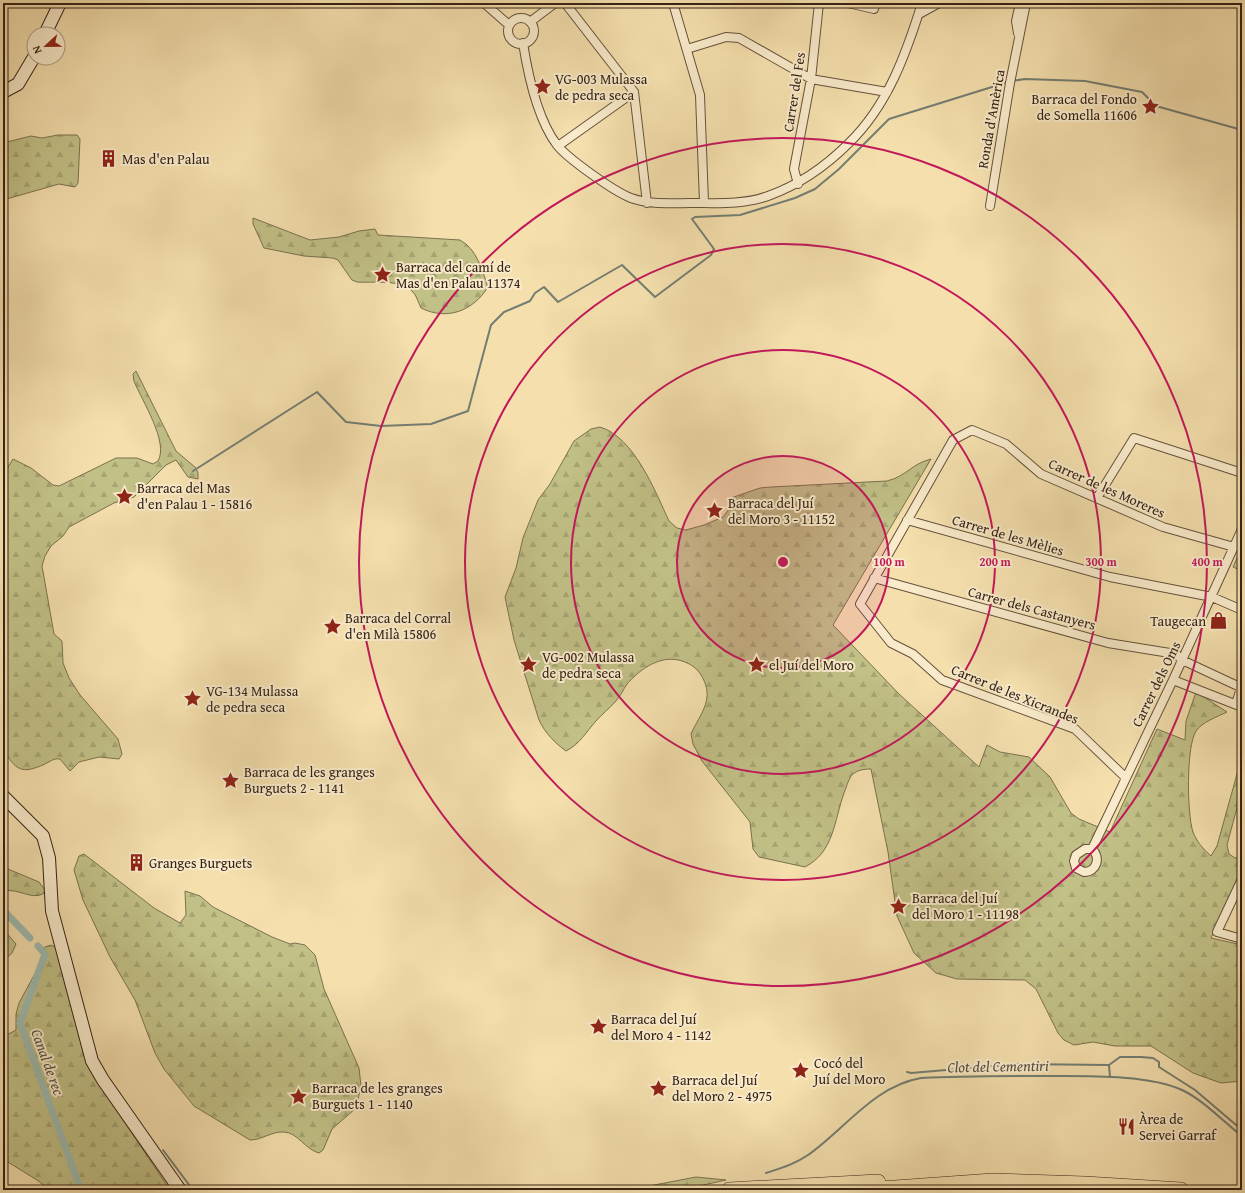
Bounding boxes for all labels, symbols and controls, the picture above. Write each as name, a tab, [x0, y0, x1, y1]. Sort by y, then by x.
north arrow	[26, 26, 66, 66]
text: N	[28, 43, 46, 56]
street label: Carrer del Fes	[778, 51, 810, 133]
street label: Ronda d'Amèrica	[972, 67, 1010, 170]
place label: VG-003 Mulassa de pedra seca	[555, 69, 648, 105]
place icon: VG-003 Mulassa de pedra seca	[532, 77, 552, 97]
place label: Barraca del Fondo de Somella 11606	[1032, 89, 1137, 125]
place icon: Barraca del Fondo de Somella 11606	[1140, 97, 1160, 117]
building icon: Mas d'en Palau	[99, 149, 119, 169]
place label: Mas d'en Palau	[122, 149, 210, 169]
place label: Barraca del camí de Mas d'en Palau 11374	[396, 257, 521, 293]
place icon: Barraca del camí de Mas d'en Palau 11374	[373, 265, 393, 285]
street label: Carrer de les Moreres	[1046, 453, 1168, 523]
place label: Barraca del Mas d'en Palau 1 - 15816	[137, 478, 253, 514]
place icon: Barraca del Mas d'en Palau 1 - 15816	[114, 486, 134, 506]
place label: Barraca del Juí del Moro 3 - 11152	[728, 493, 835, 529]
place icon: Barraca del Juí del Moro 3 - 11152	[705, 501, 725, 521]
street label: Carrer de les Mèlies	[950, 509, 1066, 561]
text: 100 m	[873, 553, 906, 570]
text: 200 m	[979, 553, 1012, 570]
text: 300 m	[1085, 553, 1118, 570]
text: 400 m	[1191, 553, 1224, 570]
centre of rings	[776, 555, 790, 569]
street label: Carrer dels Castanyers	[966, 581, 1098, 635]
place label: Barraca del Corral d'en Milà 15806	[345, 608, 451, 644]
place label: Taugecan	[1150, 611, 1206, 631]
shop icon: Taugecan	[1209, 611, 1229, 631]
place icon: Barraca del Corral d'en Milà 15806	[322, 616, 342, 636]
street label: Carrer dels Oms	[1127, 638, 1185, 730]
place label: VG-002 Mulassa de pedra seca	[542, 647, 635, 683]
place icon: VG-002 Mulassa de pedra seca	[519, 655, 539, 675]
place icon: el Juí del Moro	[746, 655, 766, 675]
place label: el Juí del Moro	[769, 655, 854, 675]
street label: Carrer de les Xicrandes	[948, 659, 1082, 729]
place label: VG-134 Mulassa de pedra seca	[206, 681, 299, 717]
place icon: VG-134 Mulassa de pedra seca	[183, 689, 203, 709]
place label: Barraca de les granges Burguets 2 - 1141	[244, 762, 375, 798]
place icon: Barraca de les granges Burguets 2 - 1141	[221, 770, 241, 790]
building icon: Granges Burguets	[126, 853, 146, 873]
place label: Granges Burguets	[149, 853, 252, 873]
place label: Barraca del Juí del Moro 1 - 11198	[912, 888, 1019, 924]
place icon: Barraca del Juí del Moro 1 - 11198	[889, 896, 909, 916]
place label: Barraca del Juí del Moro 4 - 1142	[611, 1009, 711, 1045]
place icon: Barraca del Juí del Moro 4 - 1142	[588, 1017, 608, 1037]
water label: Canal de rec	[26, 1026, 70, 1099]
place label: Cocó del Juí del Moro	[812, 1053, 885, 1089]
water label: Clot del Cementiri	[947, 1055, 1049, 1077]
place icon: Cocó del Juí del Moro	[791, 1061, 811, 1081]
place label: Barraca del Juí del Moro 2 - 4975	[672, 1070, 772, 1106]
place label: Barraca de les granges Burguets 1 - 1140	[312, 1078, 443, 1114]
place icon: Barraca del Juí del Moro 2 - 4975	[649, 1078, 669, 1098]
place icon: Barraca de les granges Burguets 1 - 1140	[289, 1086, 309, 1106]
place label: Àrea de Servei Garraf	[1139, 1109, 1217, 1145]
restaurant icon: Àrea de Servei Garraf	[1116, 1117, 1136, 1137]

